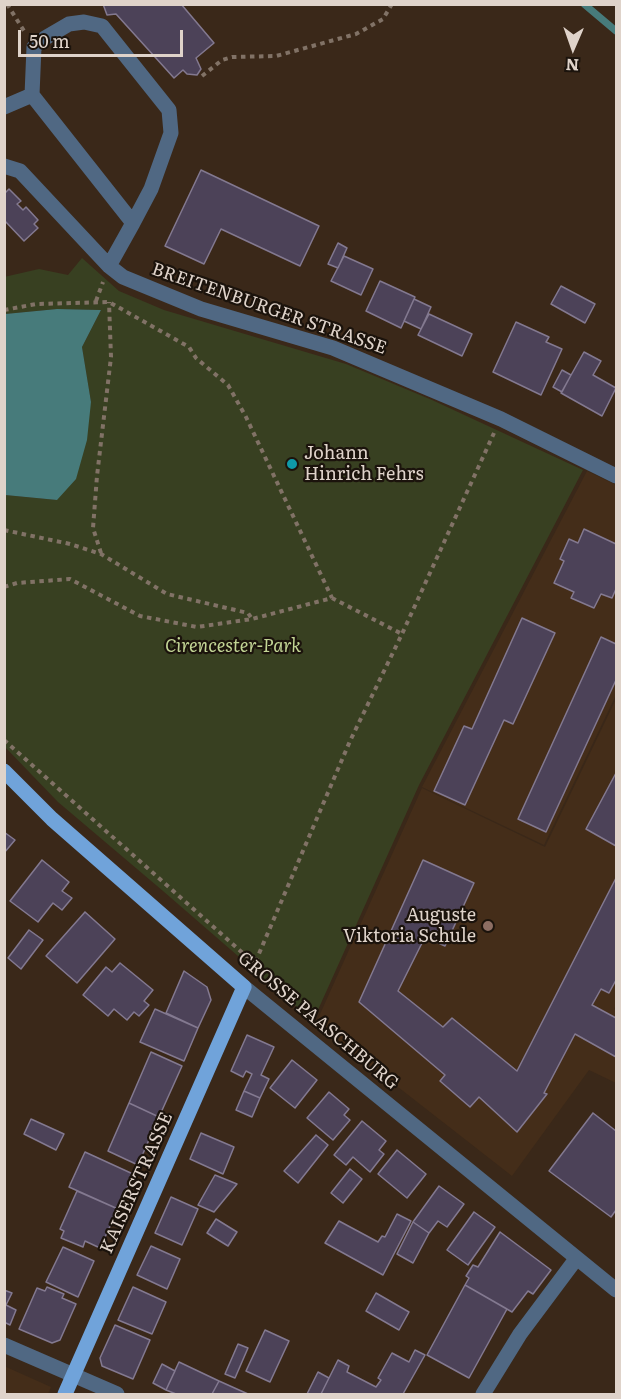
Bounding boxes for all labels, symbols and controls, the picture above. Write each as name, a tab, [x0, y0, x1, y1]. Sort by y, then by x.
scale bar	[21, 18, 186, 56]
north arrow	[543, 18, 603, 78]
text: 50 m	[29, 27, 70, 54]
text: N	[565, 54, 580, 78]
street label: BREITENBURGER STRASSE	[149, 259, 389, 359]
place label: Johann Hinrich Fehrs	[304, 443, 424, 486]
marker: Johann Hinrich Fehrs	[285, 457, 299, 471]
park label: Cirencester-Park	[165, 636, 301, 658]
place label: Auguste Viktoria Schule	[343, 905, 476, 948]
marker: Auguste Viktoria Schule	[481, 919, 495, 933]
street label: GROSSE PAASCHBURG	[233, 947, 403, 1095]
street label: KAISERSTRASSE	[96, 1109, 178, 1257]

